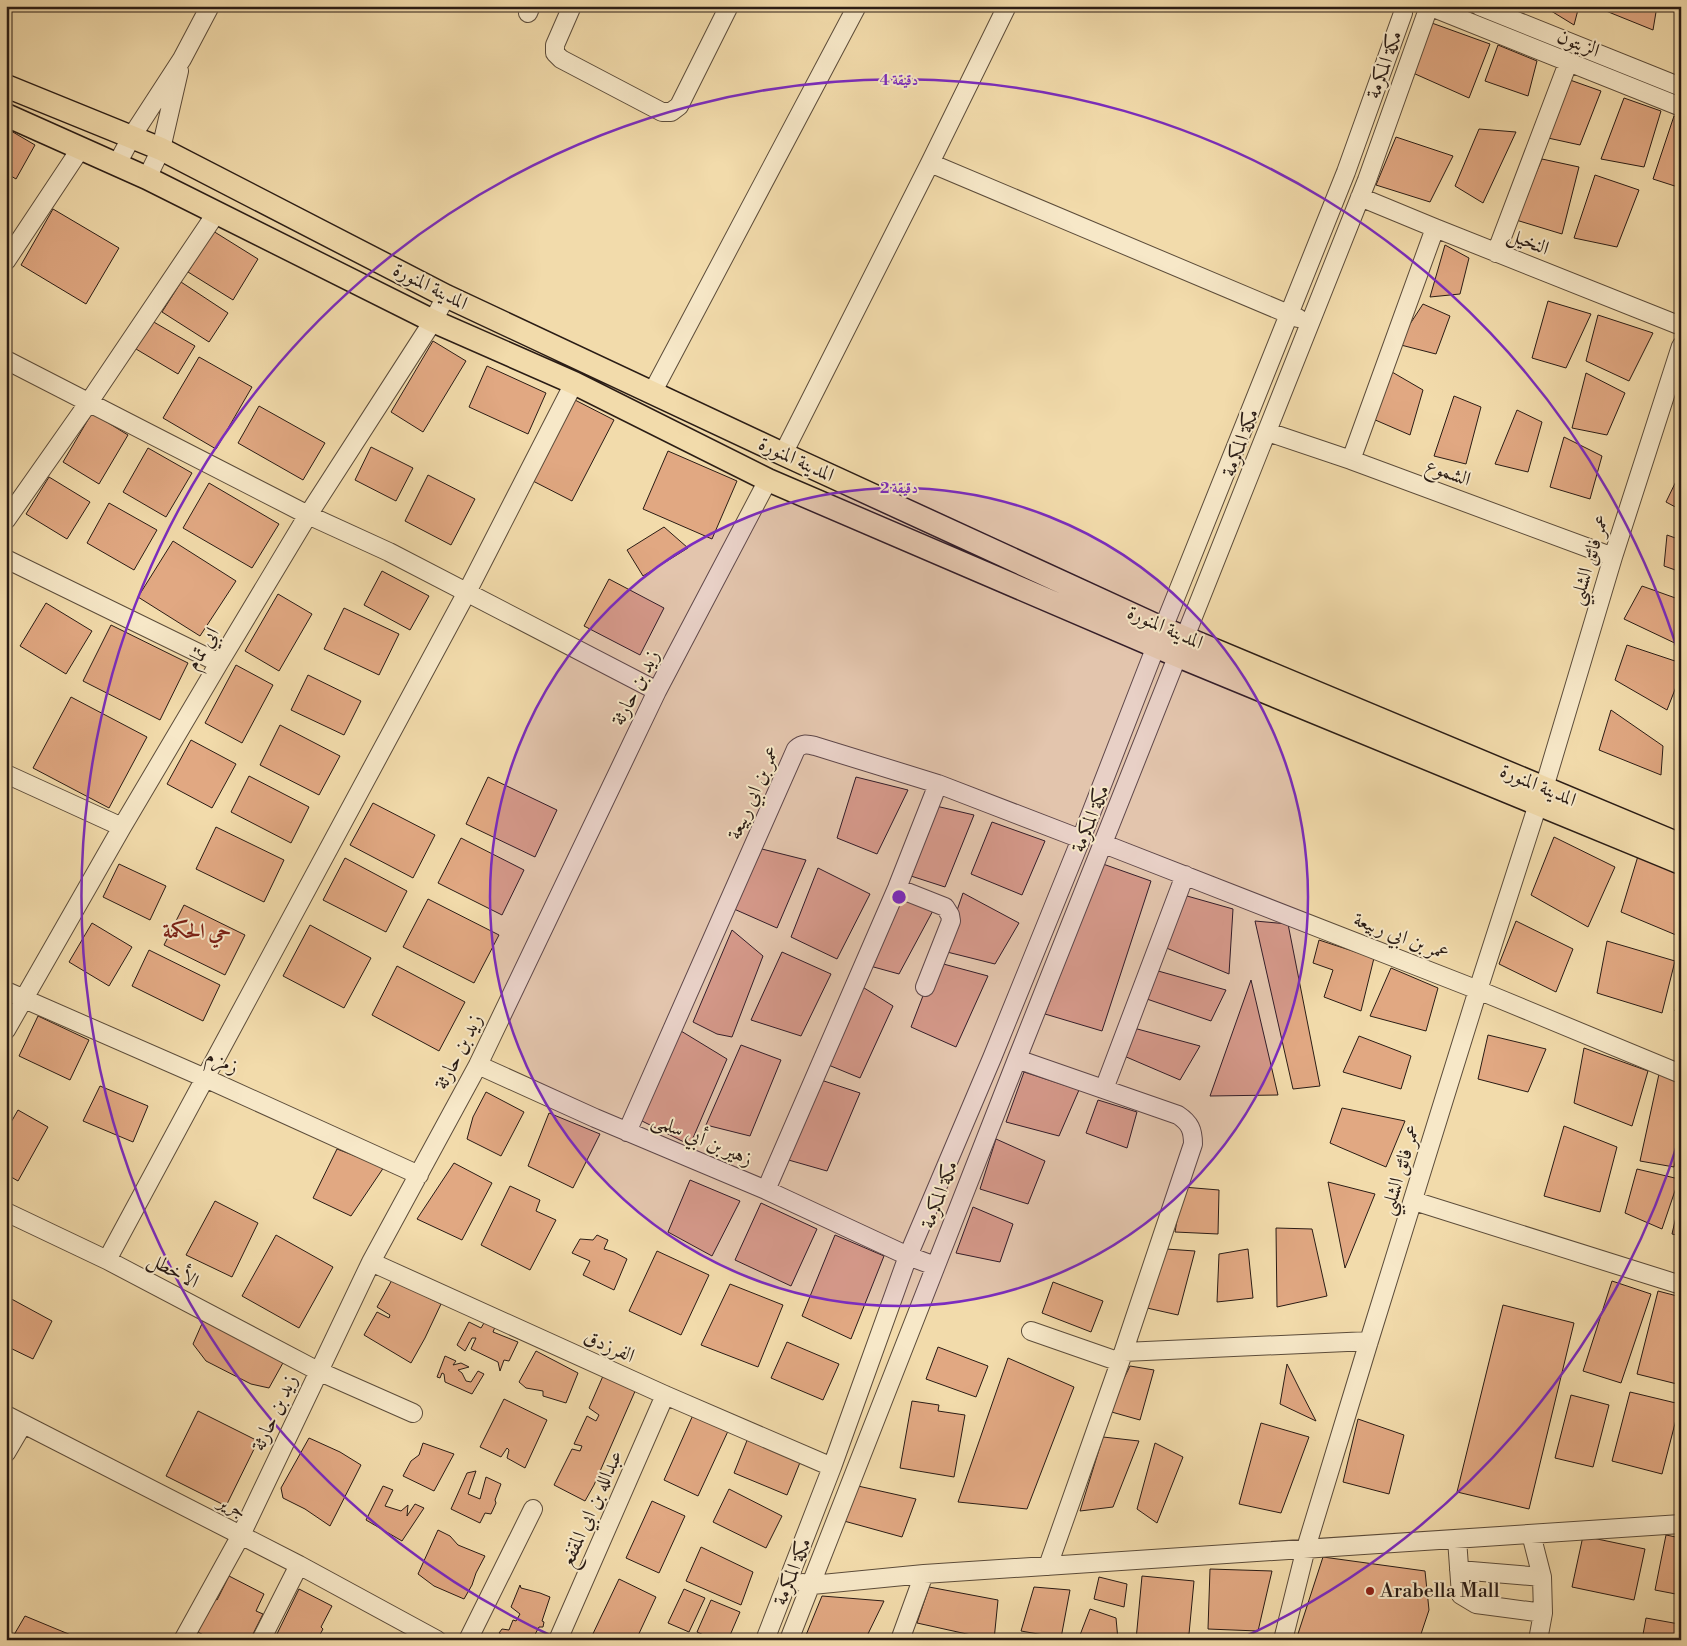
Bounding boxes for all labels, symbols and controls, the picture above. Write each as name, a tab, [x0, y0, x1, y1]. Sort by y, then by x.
street label: الزيتون	[1553, 24, 1603, 64]
street label: مكة المكرمة	[1361, 28, 1409, 102]
text: 4 دقيقة	[880, 71, 918, 90]
street label: النخيل	[1503, 222, 1552, 263]
street label: المدينة المنورة	[389, 258, 471, 316]
street label: مكة المكرمة	[1217, 406, 1265, 480]
street label: المدينة المنورة	[754, 432, 838, 488]
street label: الشموع	[1421, 453, 1474, 496]
text: 2 دقيقة	[880, 479, 918, 498]
street label: عمر فائق الشلبي	[1564, 512, 1620, 610]
street label: المدينة المنورة	[1123, 600, 1207, 656]
street label: ابي تمام	[181, 623, 229, 677]
street label: زيد بن حارثة	[606, 646, 666, 730]
street label: عمر بن ابي ربيعة	[722, 742, 788, 845]
street label: المدينة المنورة	[1496, 759, 1580, 813]
street label: مكة المكرمة	[1066, 782, 1116, 856]
centre of rings	[890, 888, 908, 906]
street label: عمر بن ابي ربيعة	[1349, 907, 1452, 968]
district label: حي الحكمة	[163, 919, 231, 949]
street label: زيد بن حارثة	[429, 1010, 489, 1094]
street label: زمزم	[200, 1044, 242, 1084]
street label: زهير بن أبي سلمى	[647, 1105, 757, 1174]
street label: عمر فائق الشلبي	[1375, 1122, 1431, 1220]
street label: مكة المكرمة	[916, 1158, 964, 1232]
street label: الأخطل	[143, 1244, 205, 1296]
street label: الفرزدق	[580, 1325, 638, 1369]
street label: زيد بن حارثة	[246, 1371, 304, 1455]
street label: عبدالله بن ابي المقفع	[555, 1447, 633, 1573]
street label: جرير	[212, 1488, 250, 1525]
street label: مكة المكرمة	[768, 1535, 818, 1609]
place label: Arabella Mall	[1379, 1579, 1500, 1604]
marker: Arabella Mall	[1364, 1585, 1376, 1597]

